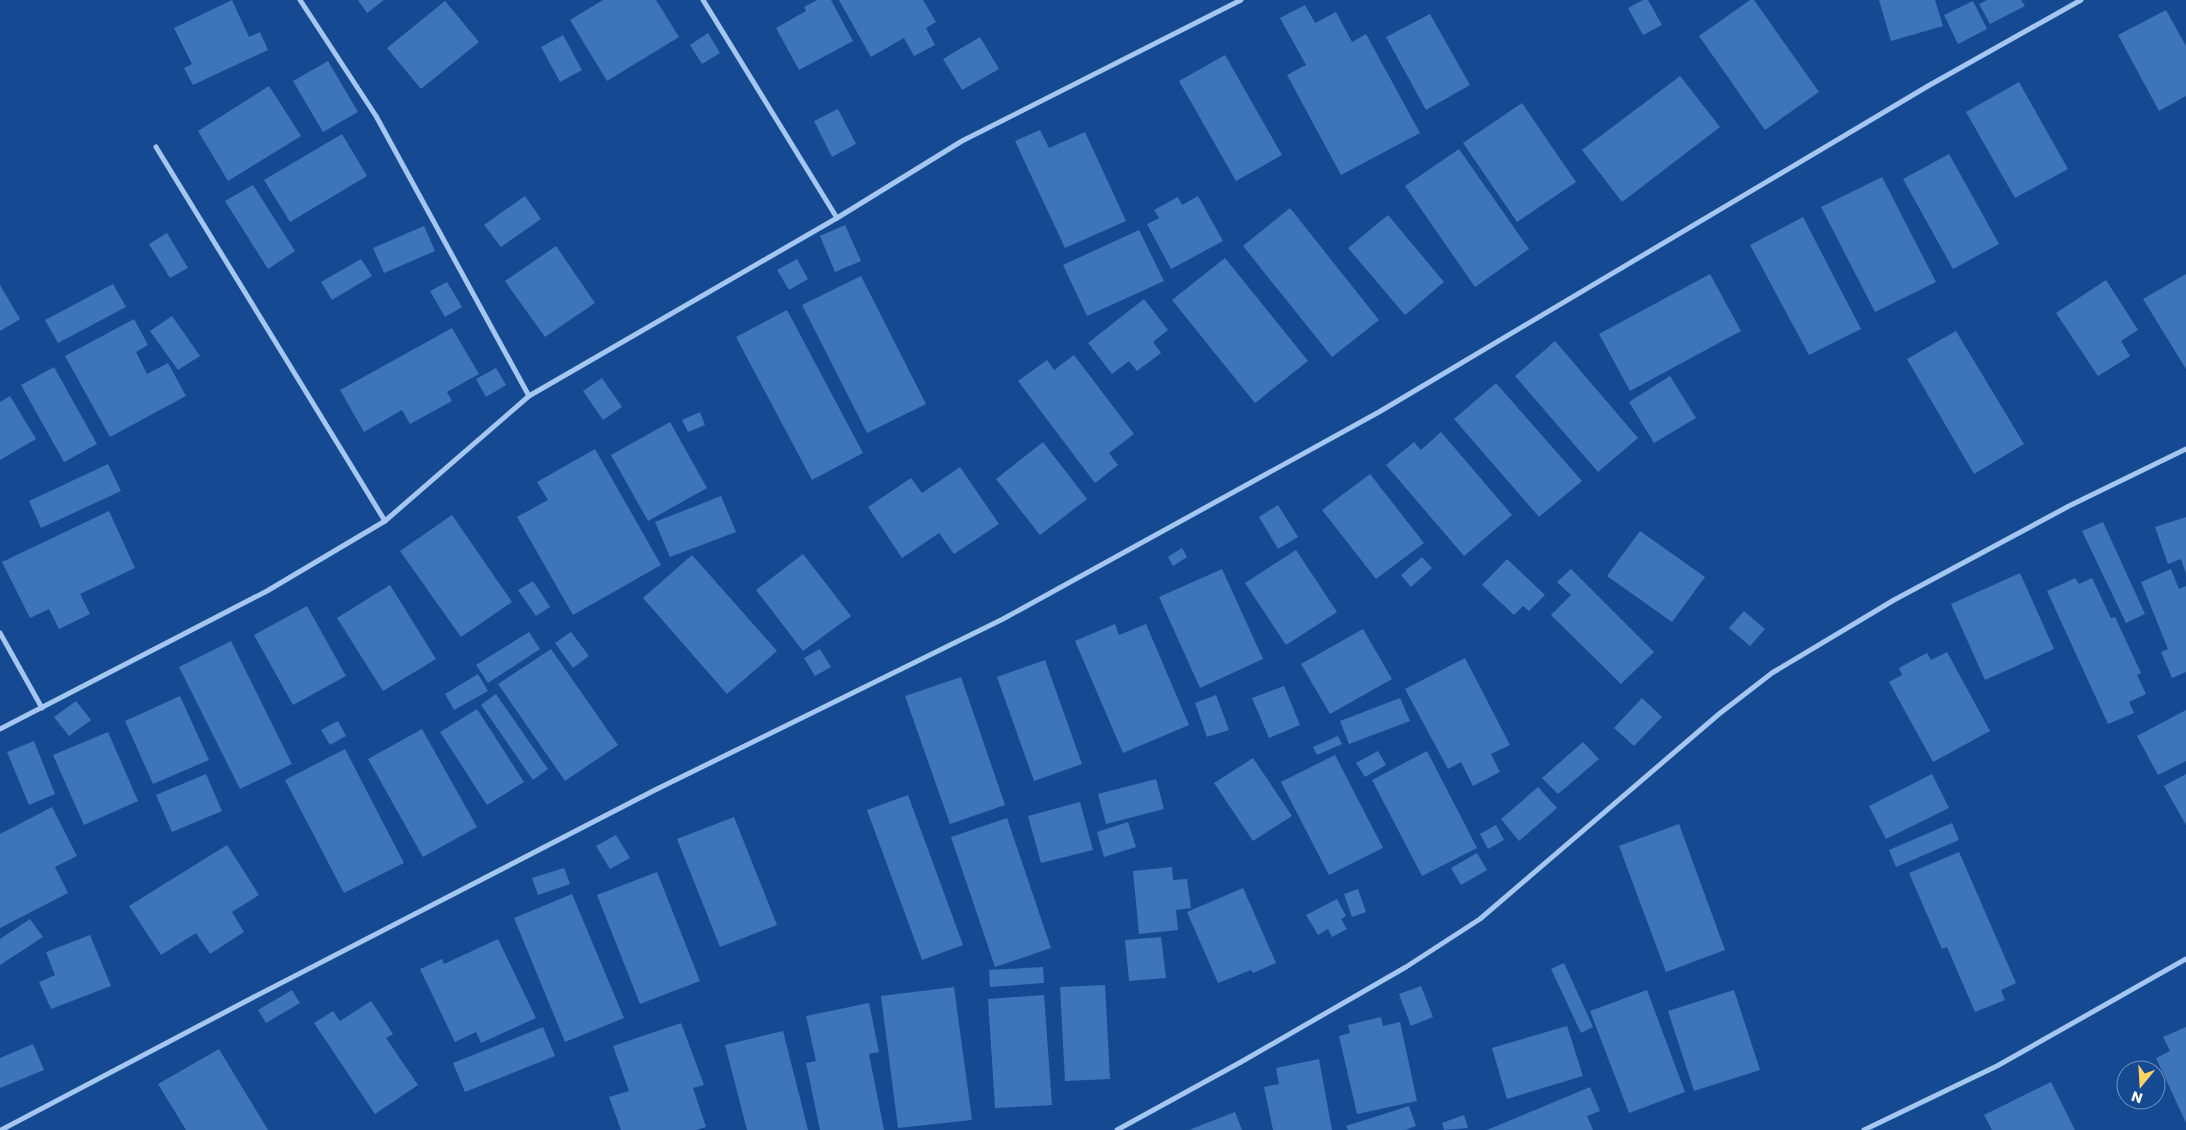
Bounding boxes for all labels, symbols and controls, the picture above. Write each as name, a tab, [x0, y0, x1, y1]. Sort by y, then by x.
north arrow	[2116, 1060, 2166, 1110]
text: N	[2129, 1086, 2145, 1109]

